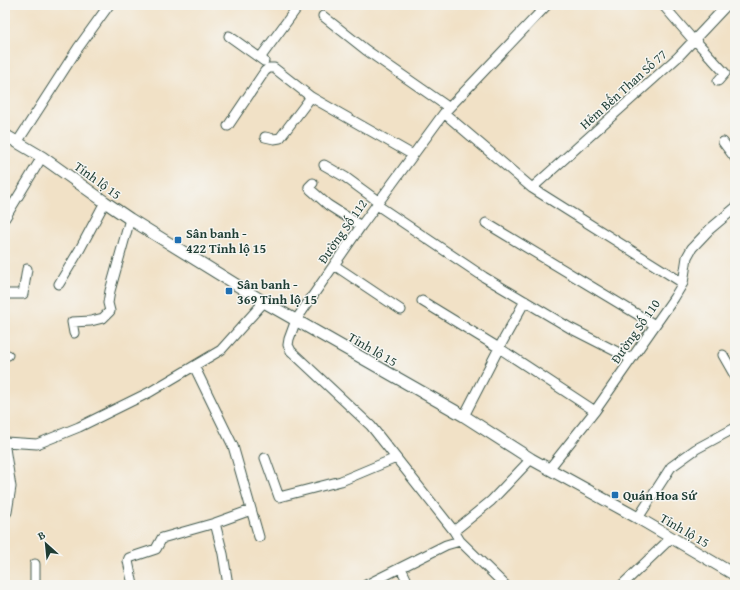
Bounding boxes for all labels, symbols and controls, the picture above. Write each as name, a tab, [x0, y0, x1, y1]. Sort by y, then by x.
street label: Hẻm Bến Than Số 77	[576, 45, 671, 134]
street label: Tỉnh lộ 15	[70, 157, 125, 204]
street label: Đường Số 112	[313, 195, 372, 267]
place label: Sân banh - 422 Tỉnh lộ 15	[186, 224, 267, 258]
marker: Sân banh - 422 Tỉnh lộ 15	[173, 235, 183, 245]
place label: Sân banh - 369 Tỉnh lộ 15	[237, 275, 318, 309]
marker: Sân banh - 369 Tỉnh lộ 15	[224, 286, 234, 296]
street label: Đường Số 110	[606, 295, 665, 367]
street label: Tỉnh lộ 15	[345, 328, 401, 371]
place label: Quán Hoa Sứ	[623, 486, 698, 505]
marker: Quán Hoa Sứ	[610, 490, 620, 500]
street label: Tỉnh lộ 15	[657, 509, 713, 552]
north arrow	[26, 524, 66, 564]
text: B	[35, 526, 48, 544]

